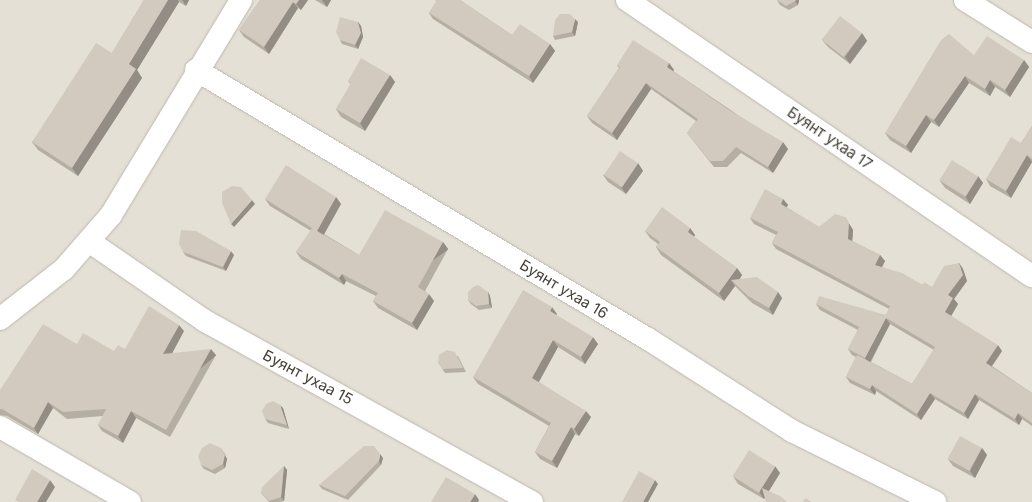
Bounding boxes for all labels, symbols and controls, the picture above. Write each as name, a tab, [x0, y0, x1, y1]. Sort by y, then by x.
street label: Буянт ухаа 17	[784, 103, 876, 173]
street label: Буянт ухаа 16	[517, 256, 611, 322]
street label: Буянт ухаа 15	[260, 346, 356, 408]

